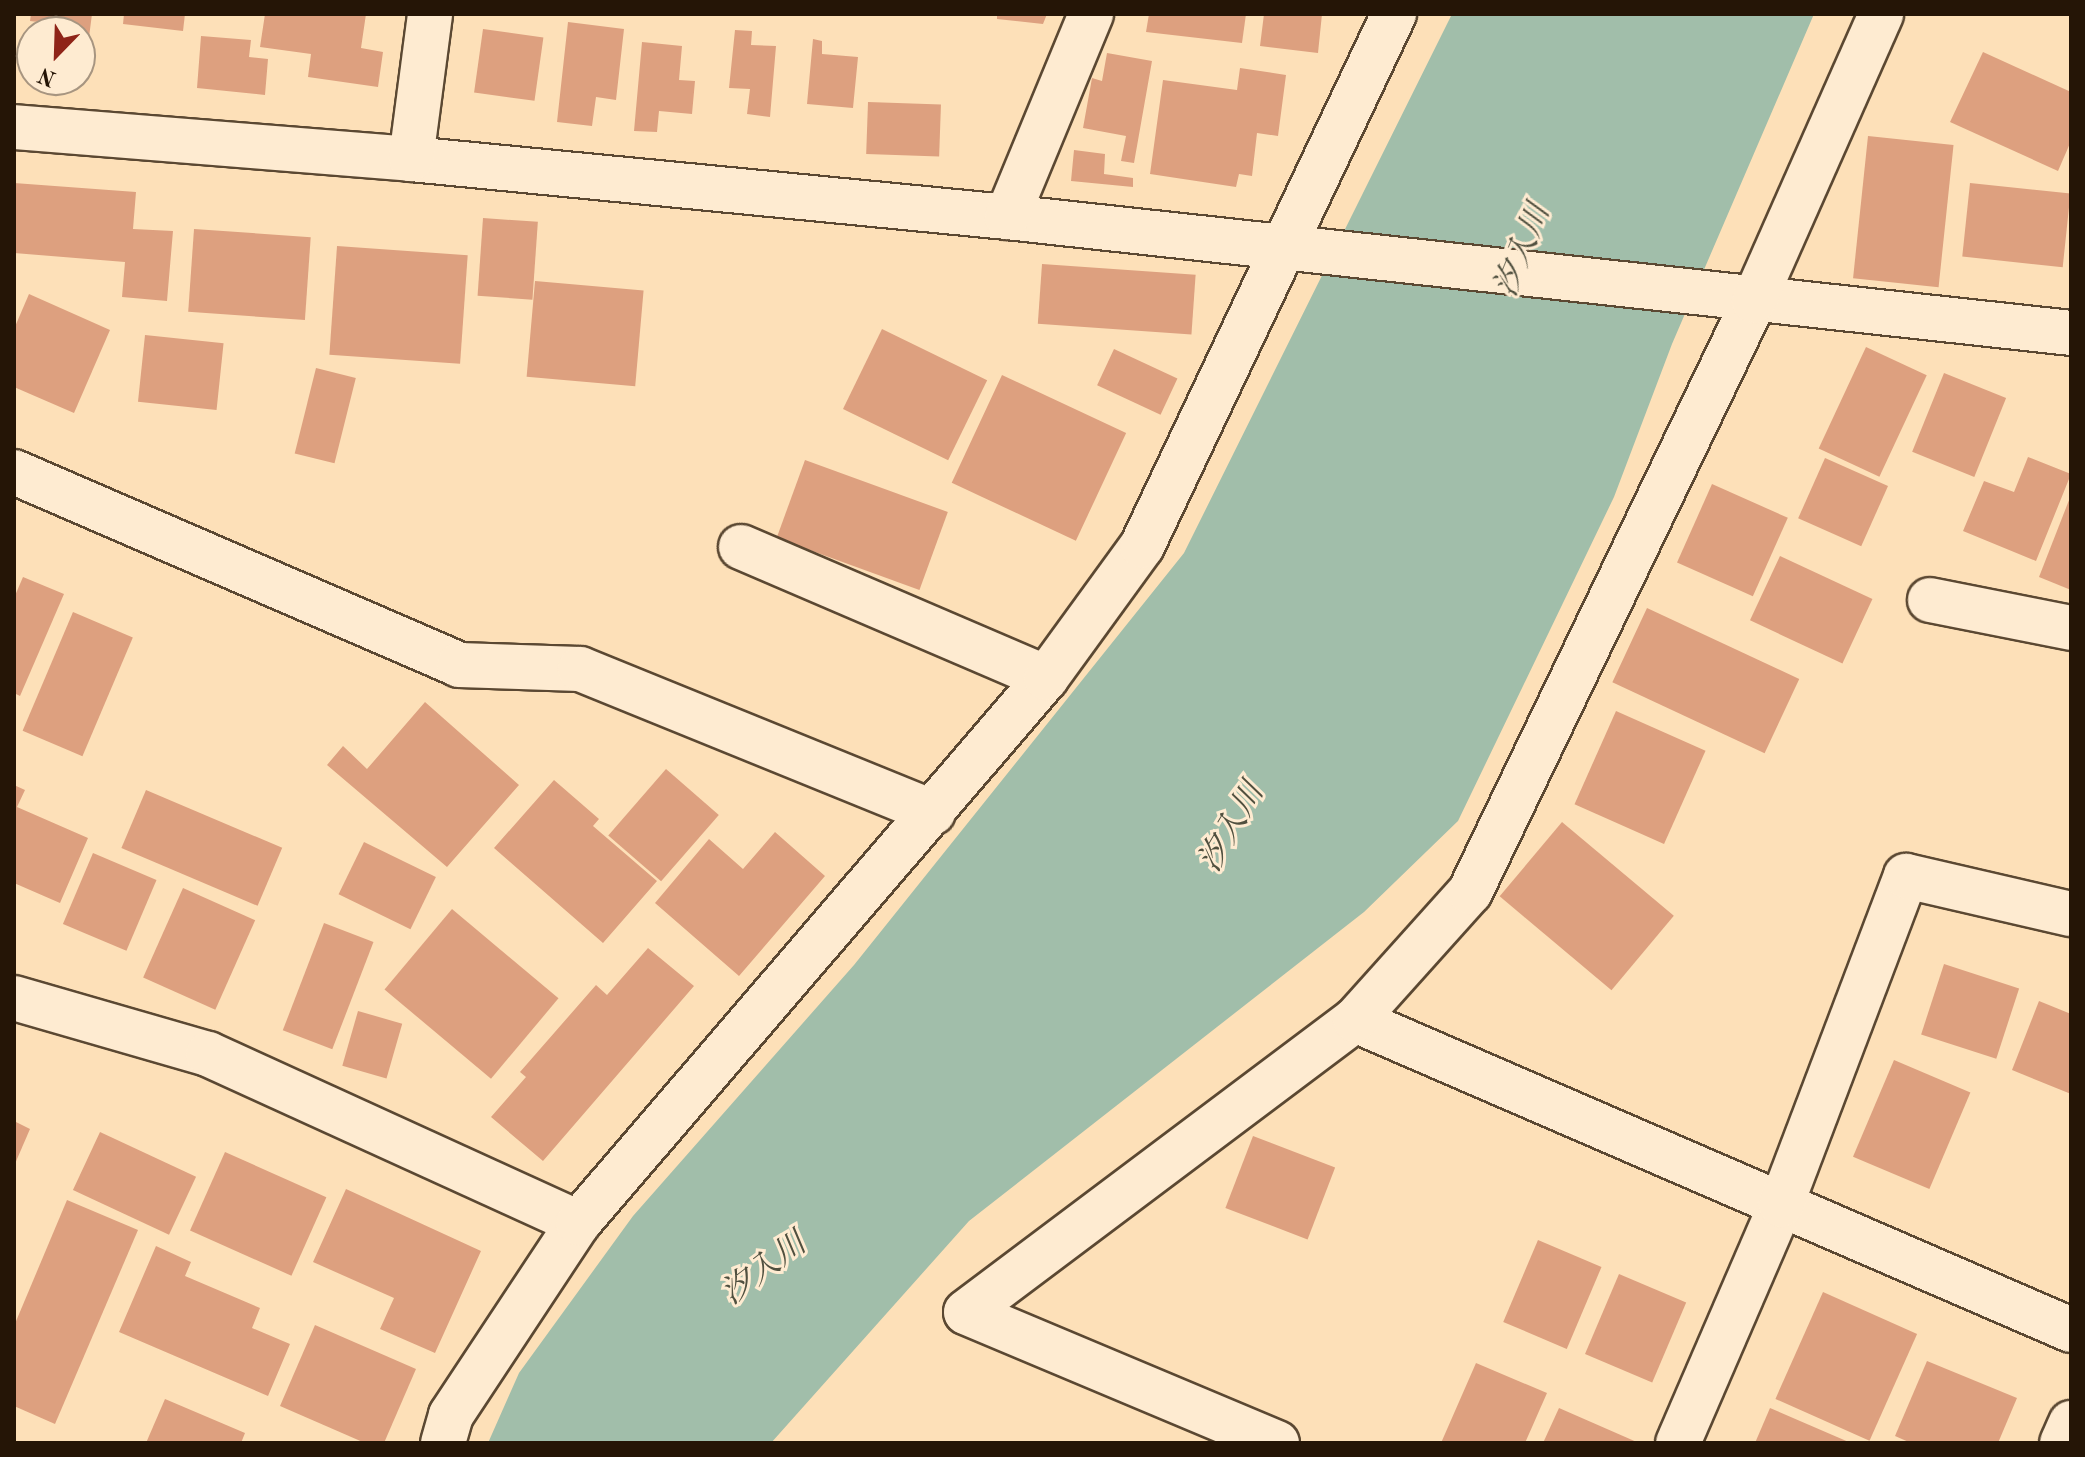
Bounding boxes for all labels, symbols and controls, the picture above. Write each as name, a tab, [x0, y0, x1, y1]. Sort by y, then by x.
north arrow	[16, 16, 96, 96]
text: N	[35, 63, 59, 90]
water label: 汐入川	[1488, 199, 1560, 303]
water label: 汐入川	[1192, 777, 1274, 879]
water label: 汐入川	[715, 1226, 815, 1314]

